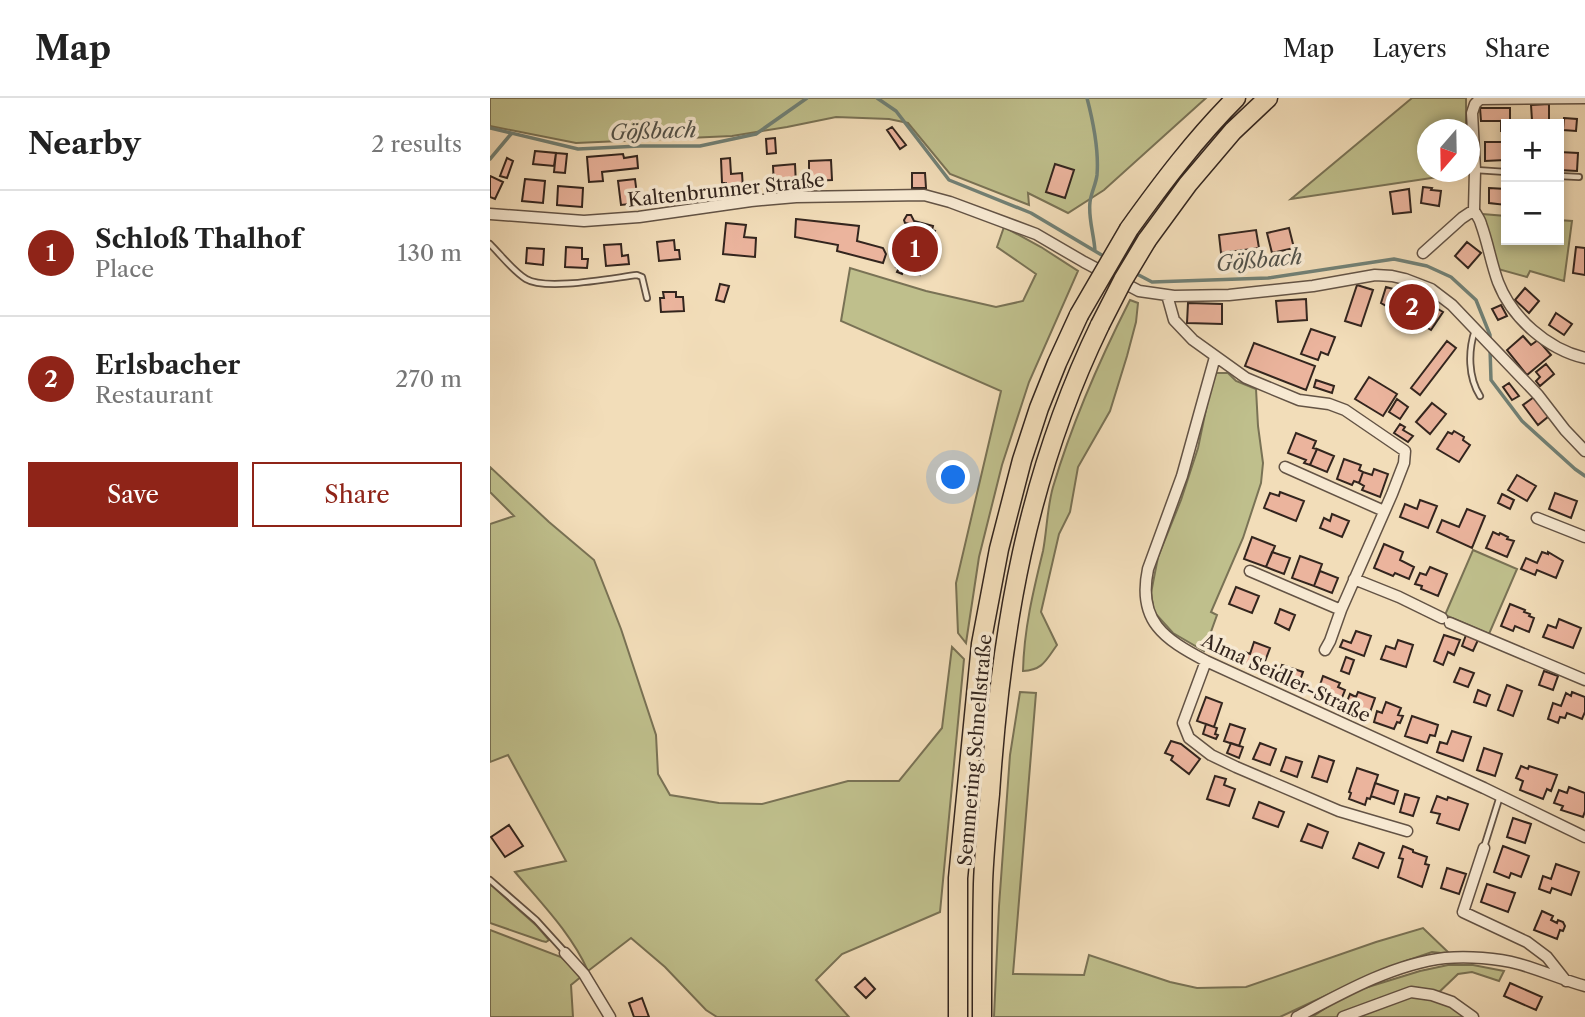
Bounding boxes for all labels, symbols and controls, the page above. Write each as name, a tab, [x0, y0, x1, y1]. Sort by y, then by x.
text: Map	[35, 28, 111, 69]
text: Map	[1283, 34, 1334, 63]
text: Layers	[1372, 34, 1447, 63]
text: Share	[1485, 34, 1550, 63]
water label: Gößbach	[609, 117, 697, 145]
north arrow	[1417, 119, 1480, 182]
map controls	[1501, 119, 1564, 245]
button: +	[1501, 119, 1564, 182]
text: Nearby	[28, 125, 141, 162]
text: 2 results	[371, 130, 462, 158]
street label: Kaltenbrunner Straße	[626, 168, 826, 212]
button: −	[1501, 182, 1564, 245]
text: Schloß Thalhof	[95, 223, 302, 255]
pin: 1	[892, 223, 938, 275]
text: 1	[46, 239, 56, 267]
text: 130 m	[398, 239, 462, 267]
water label: Gößbach	[1215, 244, 1303, 276]
text: Place	[95, 255, 154, 283]
pin: 2	[1389, 281, 1435, 333]
text: Erlsbacher	[95, 349, 240, 381]
text: 2	[44, 365, 58, 393]
text: 270 m	[395, 365, 462, 393]
text: Restaurant	[95, 381, 213, 409]
your location	[936, 460, 970, 494]
button: Save	[28, 462, 238, 527]
button: Share	[252, 462, 462, 527]
street label: Alma Seidler-Straße	[1197, 628, 1374, 727]
street label: Semmering Schnellstraße	[953, 633, 997, 867]

